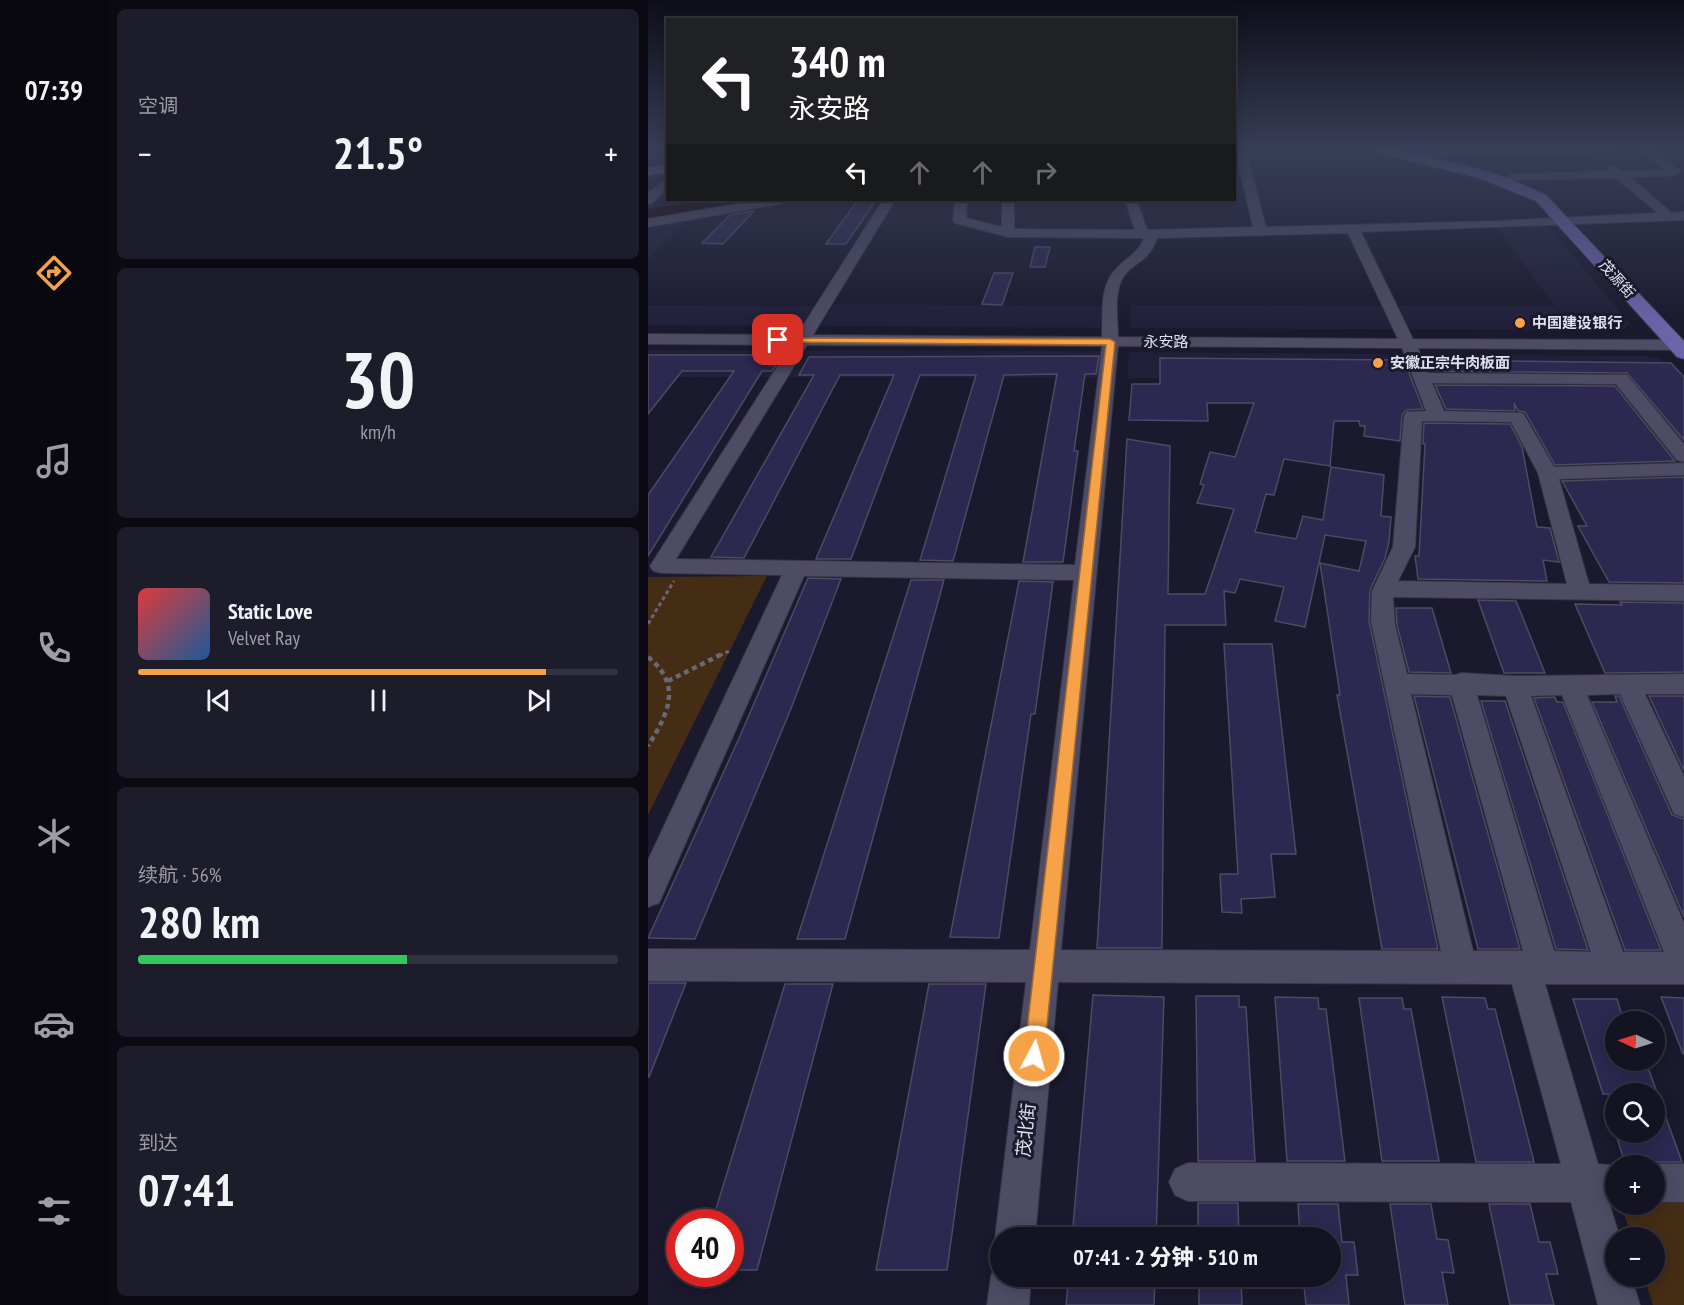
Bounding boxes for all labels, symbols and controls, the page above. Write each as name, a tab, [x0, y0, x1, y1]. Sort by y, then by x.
text: 340 m	[789, 34, 886, 89]
icon: left	[690, 42, 768, 120]
text: 07:39	[25, 73, 83, 107]
text: 永安路	[789, 91, 870, 125]
text: 空调	[138, 93, 178, 119]
text: 21.5°	[333, 123, 423, 181]
text: −	[138, 132, 152, 175]
text: +	[604, 132, 618, 175]
icon: left	[840, 156, 873, 189]
icon: ahead	[903, 156, 936, 189]
icon: ahead	[966, 156, 999, 189]
icon: right	[1029, 156, 1062, 189]
icon: directions	[33, 252, 75, 294]
street label: 茂源街	[1595, 256, 1639, 302]
place label: 中国建设银行	[1532, 313, 1622, 332]
pin	[752, 314, 803, 365]
marker: 中国建设银行	[1513, 316, 1527, 330]
icon: arrive	[761, 323, 794, 356]
text: 30	[341, 329, 415, 430]
street label: 永安路	[1143, 332, 1189, 351]
place label: 安徽正宗牛肉板面	[1390, 353, 1510, 372]
marker: 安徽正宗牛肉板面	[1371, 356, 1385, 370]
text: km/h	[360, 419, 396, 445]
icon: music	[33, 440, 75, 482]
text: Static Love	[228, 597, 313, 625]
text: Velvet Ray	[228, 625, 300, 651]
icon: phone	[33, 627, 75, 669]
icon: previous	[202, 684, 235, 717]
icon: pause	[362, 684, 395, 717]
icon: next	[522, 684, 555, 717]
icon: climate	[33, 815, 75, 857]
text: 续航 · 56%	[138, 862, 221, 888]
text: 280 km	[138, 892, 260, 950]
icon: car	[33, 1003, 75, 1045]
north arrow	[1605, 1011, 1665, 1071]
map controls	[1605, 1011, 1665, 1287]
position arrow	[1002, 1024, 1066, 1088]
button: search	[1605, 1083, 1665, 1143]
street label: 茂北街	[1011, 1102, 1040, 1158]
text: 到达	[138, 1130, 178, 1156]
button: +	[1605, 1155, 1665, 1215]
text: 07:41	[138, 1160, 235, 1218]
icon: filters	[33, 1190, 75, 1232]
speed limit sign: 40	[666, 1209, 744, 1287]
button: −	[1605, 1227, 1665, 1287]
text: 07:41 · 2 分钟 · 510 m	[1073, 1243, 1258, 1271]

